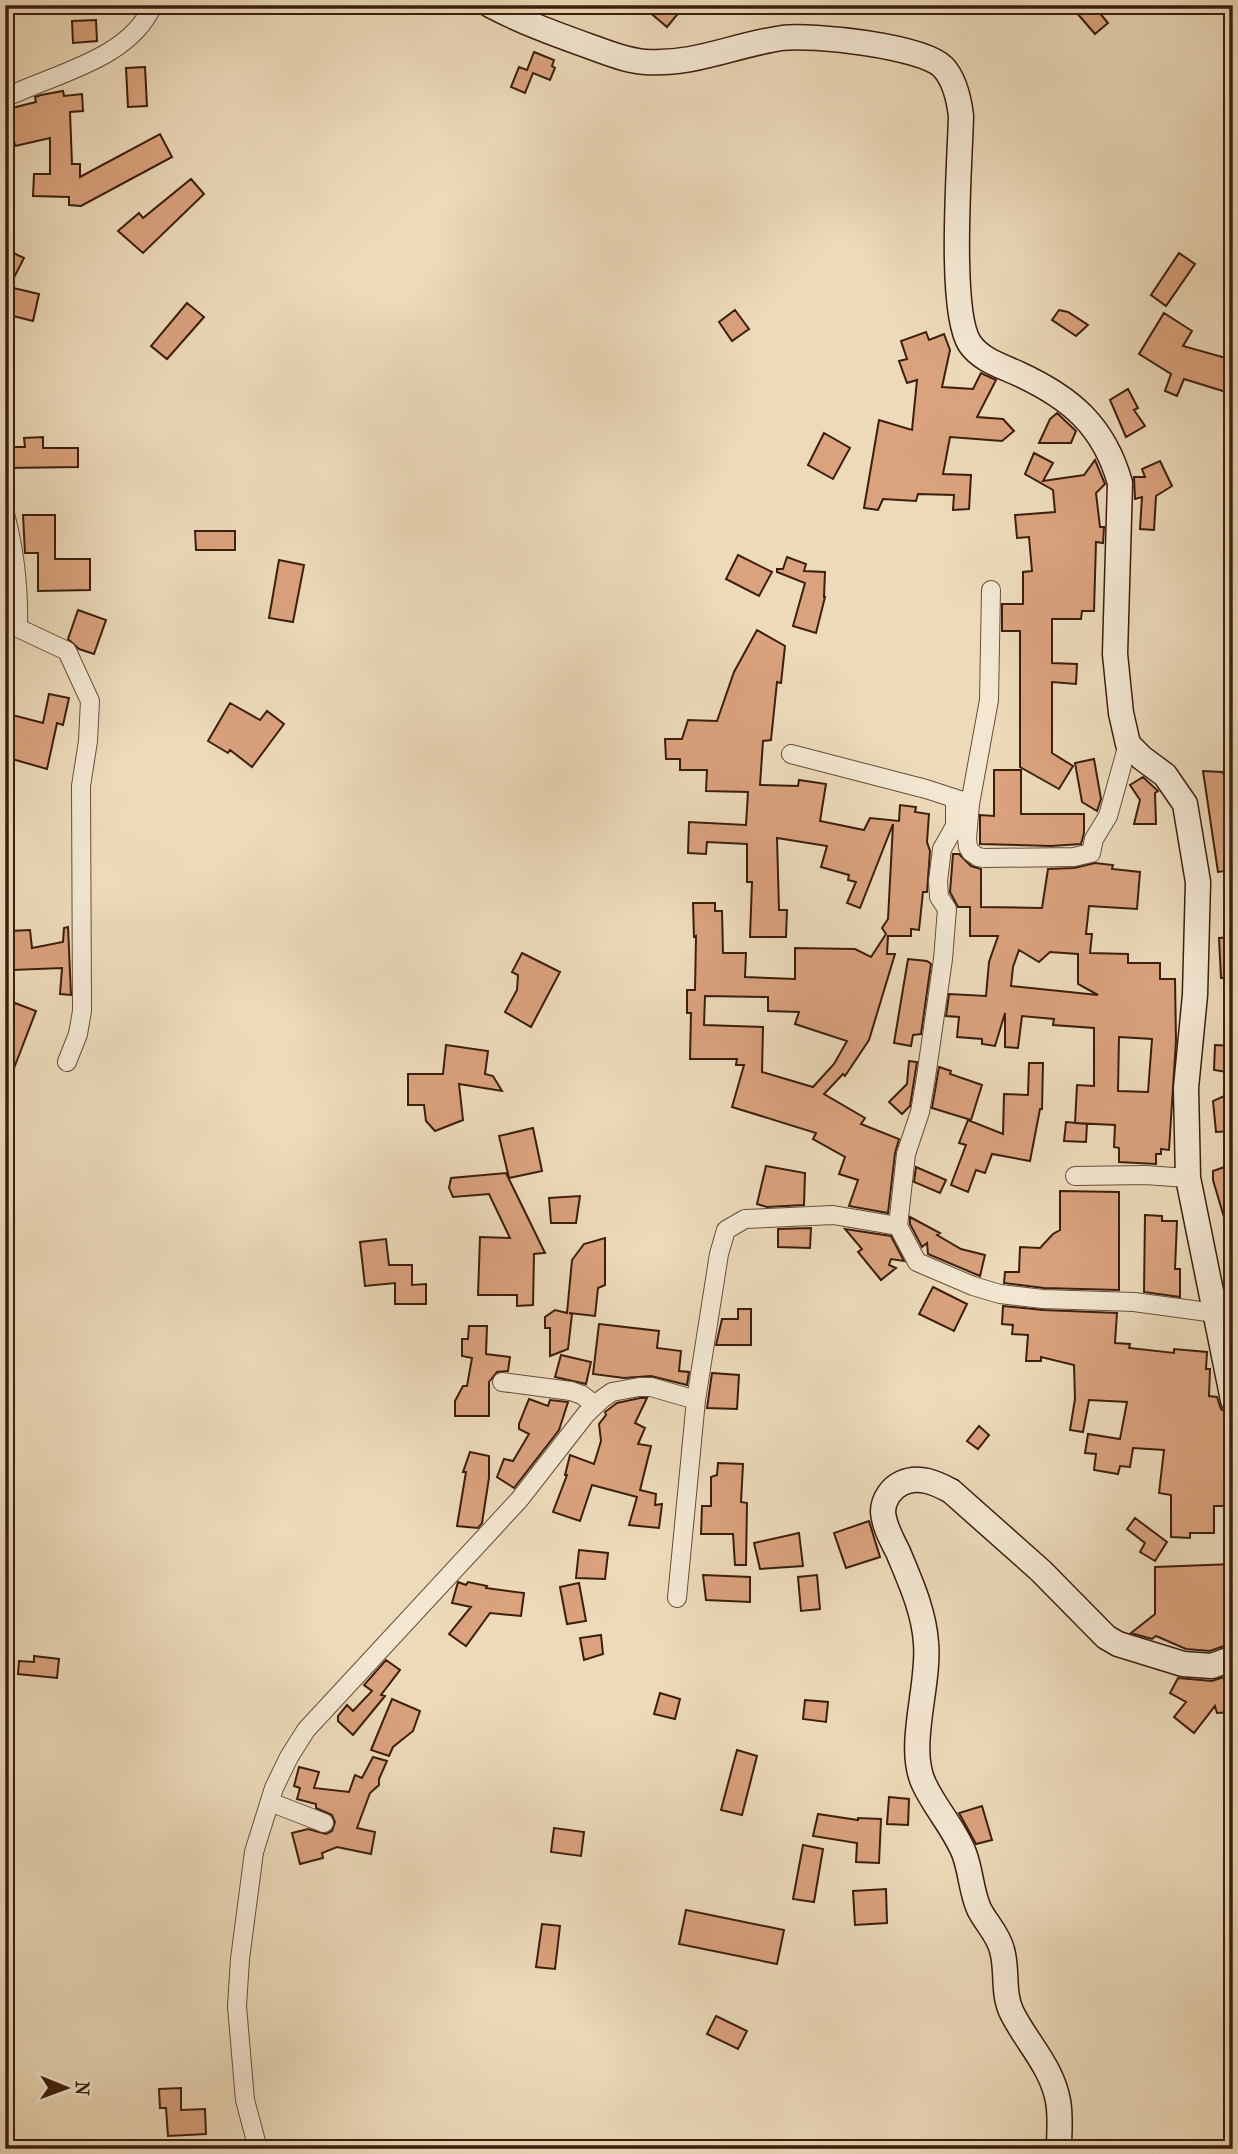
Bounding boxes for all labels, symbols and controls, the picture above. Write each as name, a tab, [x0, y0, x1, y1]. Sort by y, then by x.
north arrow	[32, 2052, 102, 2122]
text: N	[71, 2081, 93, 2096]

